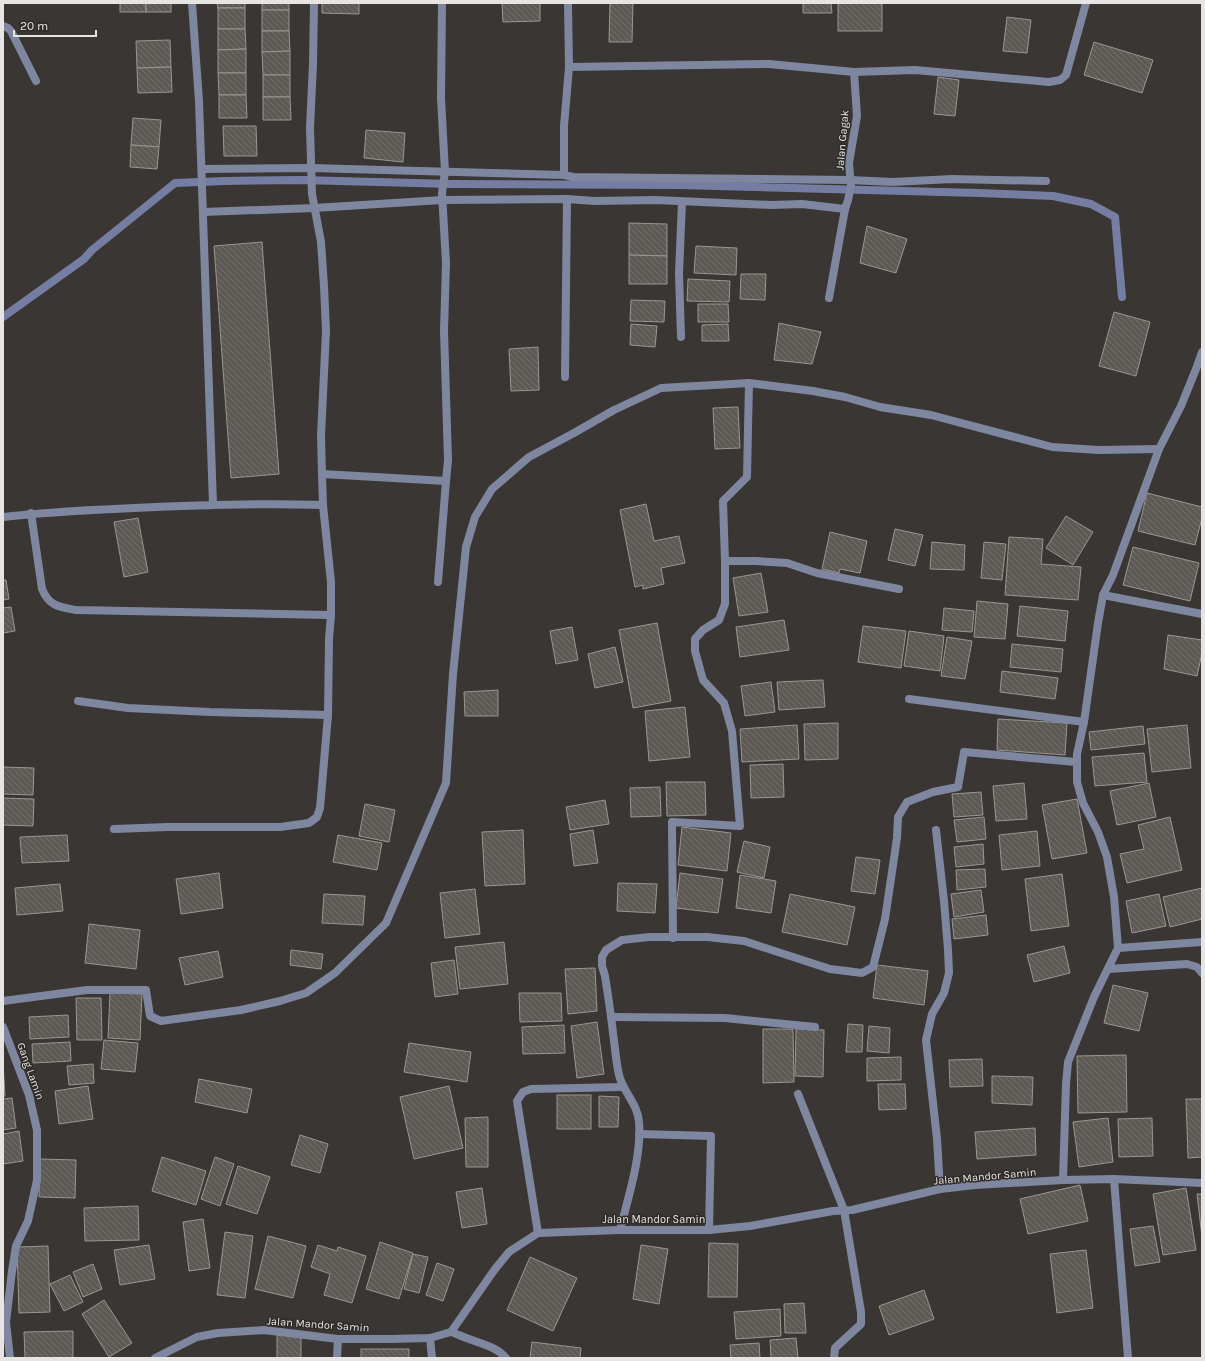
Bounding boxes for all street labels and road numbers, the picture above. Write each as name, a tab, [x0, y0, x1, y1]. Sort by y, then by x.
street label: Jalan Gagak	[833, 109, 852, 171]
street label: Gang Lamin	[14, 1041, 47, 1102]
street label: Jalan Mandor Samin	[933, 1166, 1037, 1187]
street label: Jalan Mandor Samin	[603, 1213, 705, 1226]
street label: Jalan Mandor Samin	[266, 1314, 370, 1335]

